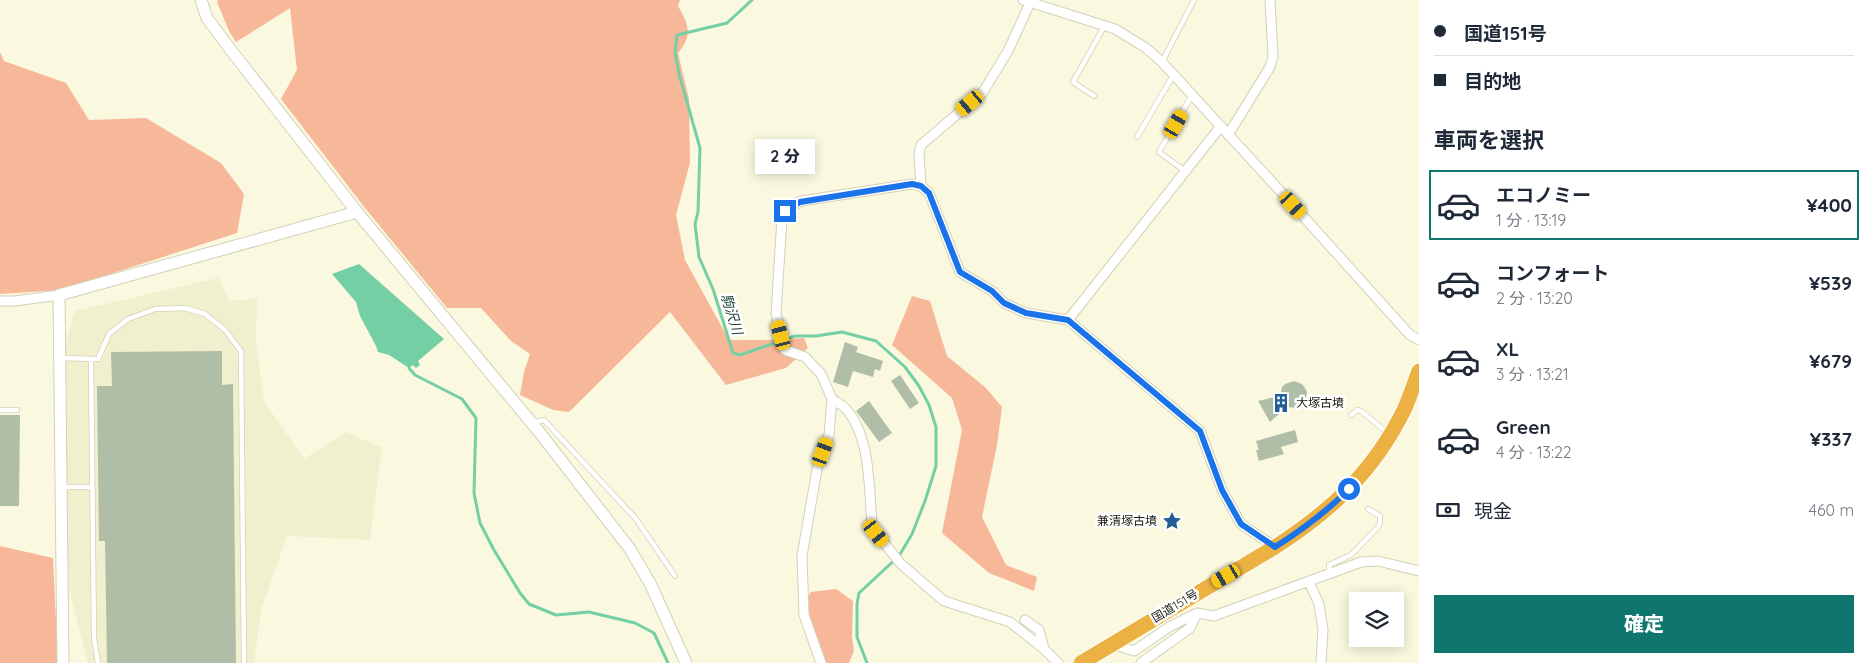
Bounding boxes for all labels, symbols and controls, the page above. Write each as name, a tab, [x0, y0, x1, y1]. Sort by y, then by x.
text: 国道151号	[1464, 21, 1547, 45]
text: 目的地	[1464, 69, 1521, 93]
car	[953, 88, 986, 118]
car	[1162, 107, 1189, 141]
text: 車両を選択	[1434, 126, 1544, 154]
callout: 2 分	[755, 138, 815, 174]
text: 2 分	[770, 146, 800, 166]
icon: car	[1436, 183, 1481, 228]
text: エコノミー	[1496, 183, 1591, 207]
car	[1277, 189, 1308, 221]
text: ¥400	[1806, 193, 1852, 217]
route end	[774, 200, 796, 222]
text: 1 分 · 13:19	[1496, 210, 1566, 230]
icon: car	[1436, 261, 1481, 306]
text: コンフォート	[1496, 261, 1609, 285]
text: ¥539	[1809, 271, 1852, 295]
text: 2 分 · 13:20	[1496, 288, 1573, 308]
water label: 駒沢川	[717, 291, 747, 339]
car	[770, 319, 791, 351]
text: XL	[1496, 337, 1519, 361]
icon: car	[1436, 339, 1481, 384]
text: ¥679	[1809, 349, 1852, 373]
text: 3 分 · 13:21	[1496, 364, 1569, 384]
building icon: 大塚古墳	[1270, 392, 1292, 414]
place label: 大塚古墳	[1296, 395, 1344, 410]
text: Green	[1496, 415, 1551, 439]
icon: car	[1436, 417, 1481, 462]
text: ¥337	[1810, 427, 1852, 451]
car	[810, 435, 835, 469]
text: 4 分 · 13:22	[1496, 442, 1572, 462]
route start	[1338, 478, 1360, 500]
icon: cash	[1434, 496, 1462, 524]
text: 現金	[1474, 499, 1512, 523]
text: 460 m	[1808, 500, 1854, 520]
place icon: 兼清塚古墳	[1161, 510, 1183, 532]
place label: 兼清塚古墳	[1097, 513, 1157, 528]
car	[860, 517, 891, 549]
car	[1209, 562, 1242, 590]
street label: 国道151号	[1149, 586, 1201, 625]
map controls	[1349, 592, 1404, 647]
button: layers	[1349, 592, 1404, 647]
button: 確定	[1434, 595, 1854, 653]

